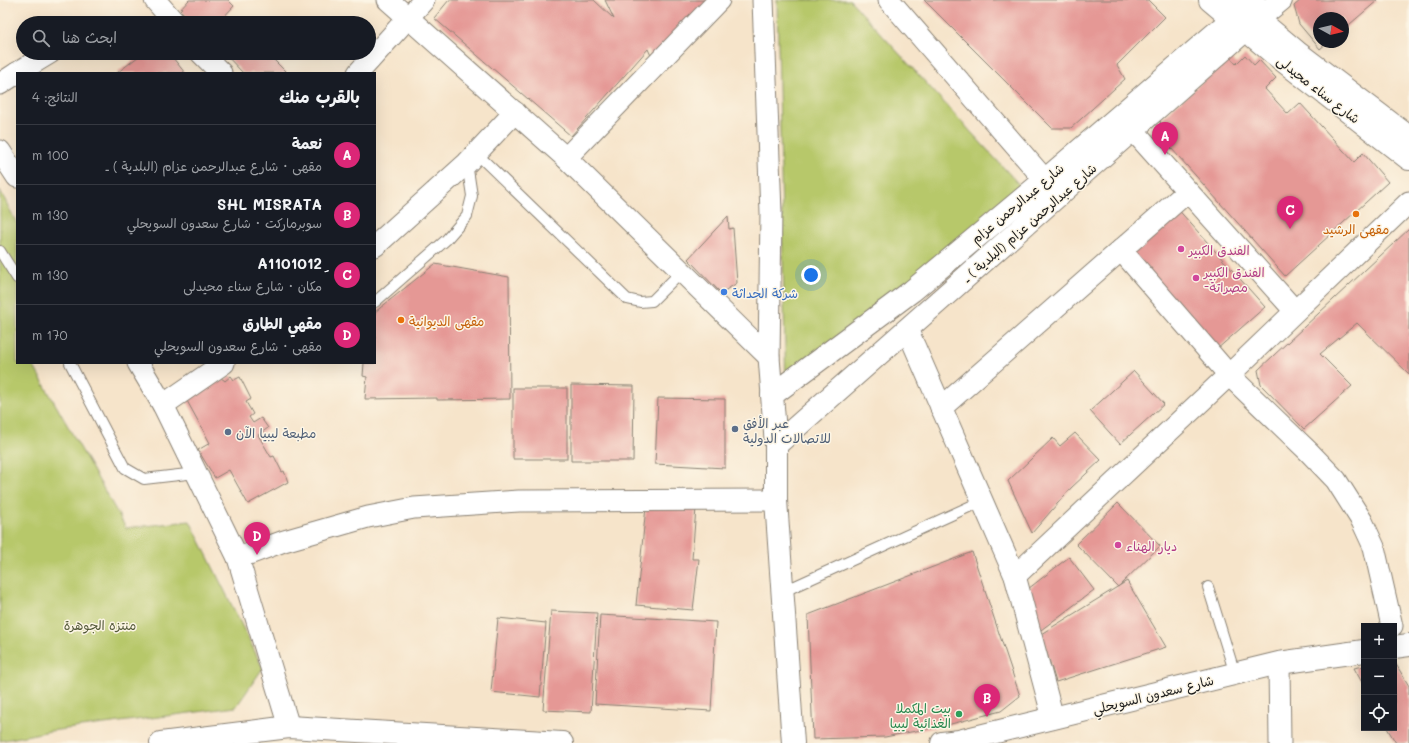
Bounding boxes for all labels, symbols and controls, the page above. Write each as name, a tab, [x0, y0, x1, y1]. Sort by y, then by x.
north arrow	[1313, 12, 1349, 48]
search box	[16, 16, 376, 60]
icon: search	[30, 27, 52, 49]
text: ابحث هنا	[62, 27, 117, 47]
street label: شارع سناء محيدلى	[1273, 51, 1364, 128]
text: بالقرب منك	[279, 85, 360, 107]
text: النتائج: 4	[32, 88, 78, 105]
pin: A	[1152, 122, 1178, 155]
text: نعمة	[292, 133, 322, 153]
text: 100 m	[32, 146, 68, 163]
text: A	[342, 146, 352, 163]
text: مقهى · شارع عبدالرحمن عزام (البلدية ) ـ	[106, 157, 322, 174]
street label: شارع عبدالرحمن عزام (البلدية ) ـ	[958, 159, 1102, 288]
street label: شارع عبدالرحمن عزام	[967, 159, 1069, 249]
text: SHL MISRATA	[217, 194, 322, 214]
pin: C	[1277, 196, 1303, 229]
text: 130 m	[32, 206, 68, 223]
text: B	[343, 206, 351, 223]
marker: مقهى الرشيد	[1351, 209, 1361, 219]
text: سوبرماركت · شارع سعدون السويحلي	[127, 214, 322, 231]
place label: مقهى الرشيد	[1323, 220, 1389, 239]
place label: الفندق الكبير	[1188, 241, 1250, 259]
marker: الفندق الكبير	[1176, 244, 1186, 254]
text: ِA1101012	[257, 253, 322, 273]
place label: الفندق الكبير -مصراتة	[1203, 263, 1265, 295]
your location	[801, 265, 821, 285]
text: 130 m	[32, 266, 68, 283]
text: C	[342, 266, 352, 283]
marker: الفندق الكبير -مصراتة	[1191, 273, 1201, 283]
text: مكان · شارع سناء محيدلى	[183, 277, 322, 294]
place label: شركة الحداثة	[732, 284, 798, 301]
marker: شركة الحداثة	[719, 287, 729, 297]
place label: مقهى الديوانية	[409, 312, 484, 331]
text: مقهي الطارق	[242, 313, 322, 333]
marker: مقهى الديوانية	[396, 315, 406, 325]
text: 170 m	[32, 326, 68, 343]
text: D	[342, 326, 352, 343]
text: مقهى · شارع سعدون السويحلي	[154, 337, 322, 354]
place label: عبر الأفق للاتصالات الدولية	[743, 414, 831, 447]
place label: مطبعة ليبيا الآن	[236, 424, 316, 442]
marker: عبر الأفق للاتصالات الدولية	[730, 424, 740, 434]
marker: مطبعة ليبيا الآن	[223, 427, 233, 437]
pin: D	[244, 522, 270, 555]
place label: ديار الهناء	[1126, 537, 1177, 555]
marker: ديار الهناء	[1113, 540, 1123, 550]
park label: منتزه الجوهرة	[64, 616, 136, 634]
map controls	[1361, 623, 1397, 731]
button: +	[1361, 623, 1397, 659]
button: −	[1361, 659, 1397, 695]
street label: شارع سعدون السويحلي	[1091, 671, 1216, 721]
pin: B	[974, 684, 1000, 717]
button: locate	[1361, 695, 1397, 731]
place label: بيت المكملا الغذائية ليبيا	[890, 699, 951, 732]
marker: بيت المكملا الغذائية ليبيا	[954, 709, 964, 719]

